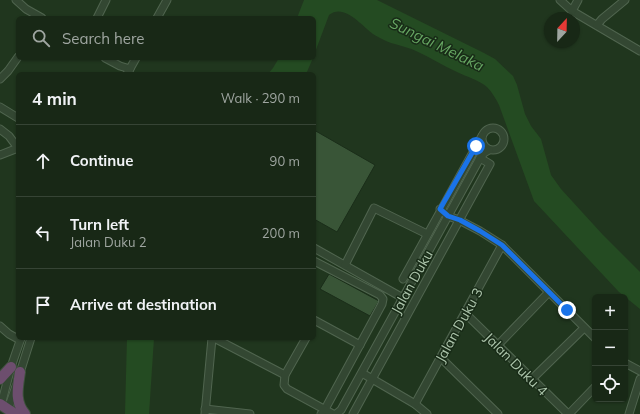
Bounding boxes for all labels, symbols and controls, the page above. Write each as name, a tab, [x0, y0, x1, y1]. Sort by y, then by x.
north arrow	[544, 12, 580, 48]
water label: Sungai Melaka	[387, 13, 487, 75]
search box	[16, 16, 316, 60]
icon: search	[30, 27, 52, 49]
text: Search here	[62, 29, 144, 48]
text: 4 min	[32, 88, 77, 109]
text: Walk · 290 m	[221, 90, 300, 106]
route start	[467, 137, 485, 155]
icon: ahead	[32, 150, 54, 172]
text: Continue	[70, 151, 133, 170]
text: 90 m	[270, 153, 300, 169]
text: Turn left	[70, 215, 129, 234]
icon: left	[32, 222, 54, 244]
text: 200 m	[262, 225, 300, 241]
text: Jalan Duku 2	[70, 234, 147, 250]
street label: Jalan Duku	[387, 247, 437, 317]
street label: Jalan Duku 3	[431, 285, 487, 365]
icon: arrive	[32, 294, 54, 316]
map controls	[592, 294, 628, 402]
button: +	[592, 294, 628, 330]
text: Arrive at destination	[70, 295, 217, 314]
route end	[558, 301, 576, 319]
street label: Jalan Duku 4	[480, 328, 552, 400]
button: −	[592, 330, 628, 366]
button: locate	[592, 366, 628, 402]

